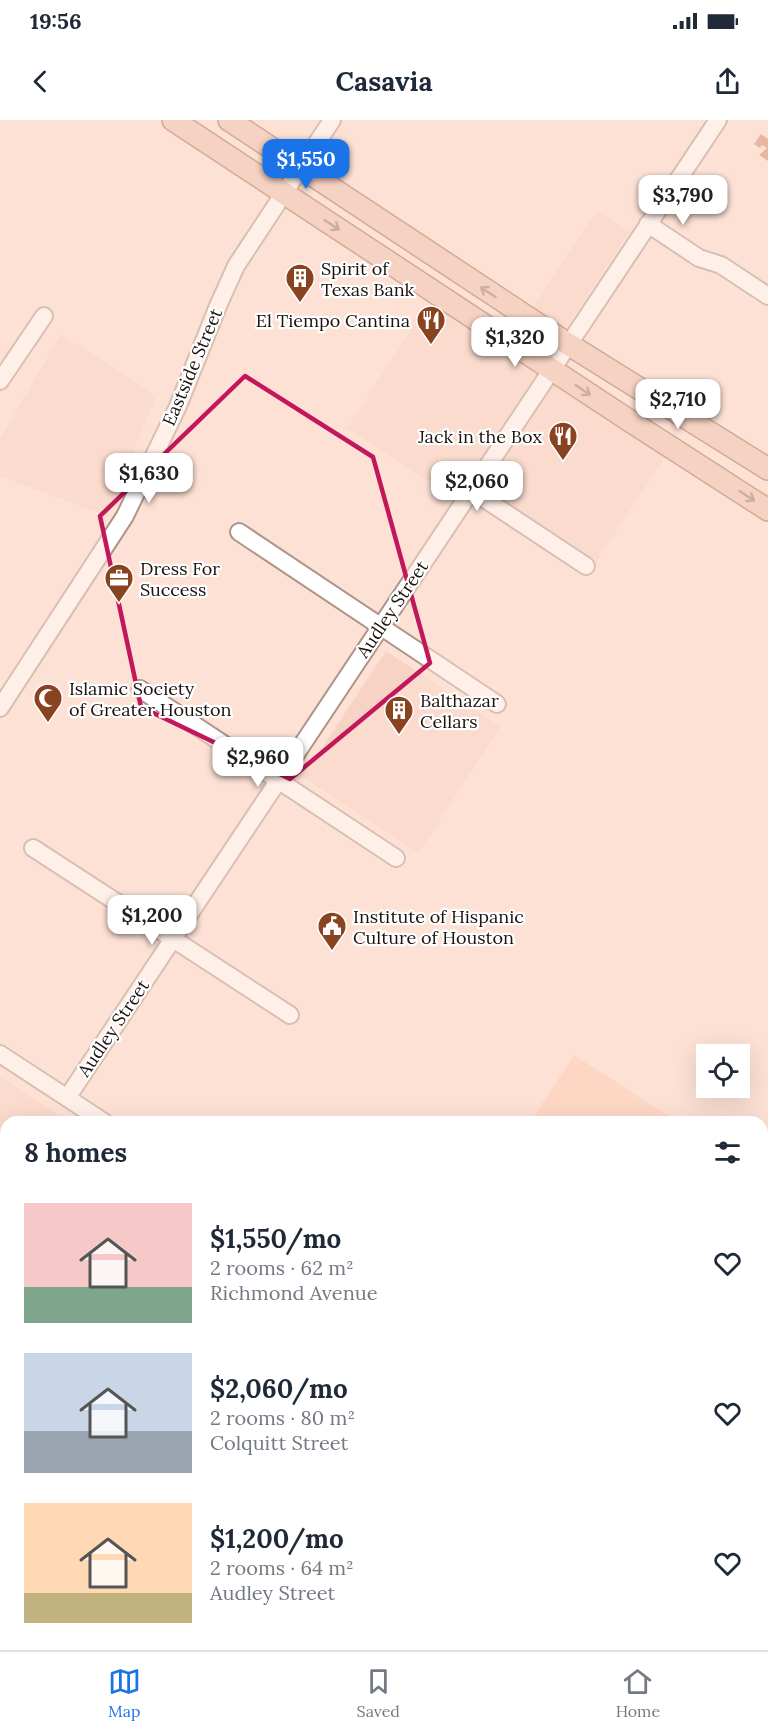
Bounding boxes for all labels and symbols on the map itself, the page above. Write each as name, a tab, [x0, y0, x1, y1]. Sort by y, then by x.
pin: $1,550	[257, 139, 355, 190]
pin: $3,790	[634, 175, 732, 226]
one-way arrow	[324, 219, 340, 231]
place label: Spirit of Texas Bank	[321, 257, 415, 301]
building icon: Spirit of Texas Bank	[284, 262, 316, 304]
one-way arrow	[480, 285, 497, 297]
restaurant icon: El Tiempo Cantina	[415, 304, 447, 346]
street label: Eastside Street	[157, 305, 227, 429]
place label: El Tiempo Cantina	[256, 309, 410, 332]
pin: $1,320	[466, 317, 564, 368]
pin: $2,710	[629, 379, 727, 430]
one-way arrow	[574, 384, 591, 396]
restaurant icon: Jack in the Box	[547, 420, 579, 462]
place label: Jack in the Box	[417, 425, 542, 448]
pin: $1,630	[100, 453, 198, 504]
pin: $2,060	[428, 461, 526, 512]
one-way arrow	[738, 490, 755, 502]
street label: Audley Street	[350, 556, 433, 663]
place label: Dress For Success	[140, 557, 220, 601]
office icon: Dress For Success	[103, 562, 135, 604]
place label: Islamic Society of Greater Houston	[69, 677, 232, 721]
mosque icon: Islamic Society of Greater Houston	[32, 682, 64, 724]
place label: Balthazar Cellars	[420, 689, 499, 733]
building icon: Balthazar Cellars	[383, 694, 415, 736]
pin: $2,960	[209, 737, 307, 788]
pin: $1,200	[103, 895, 201, 946]
place label: Institute of Hispanic Culture of Houston	[353, 905, 524, 949]
public building icon: Institute of Hispanic Culture of Houston	[316, 910, 348, 952]
street label: Audley Street	[71, 975, 154, 1082]

